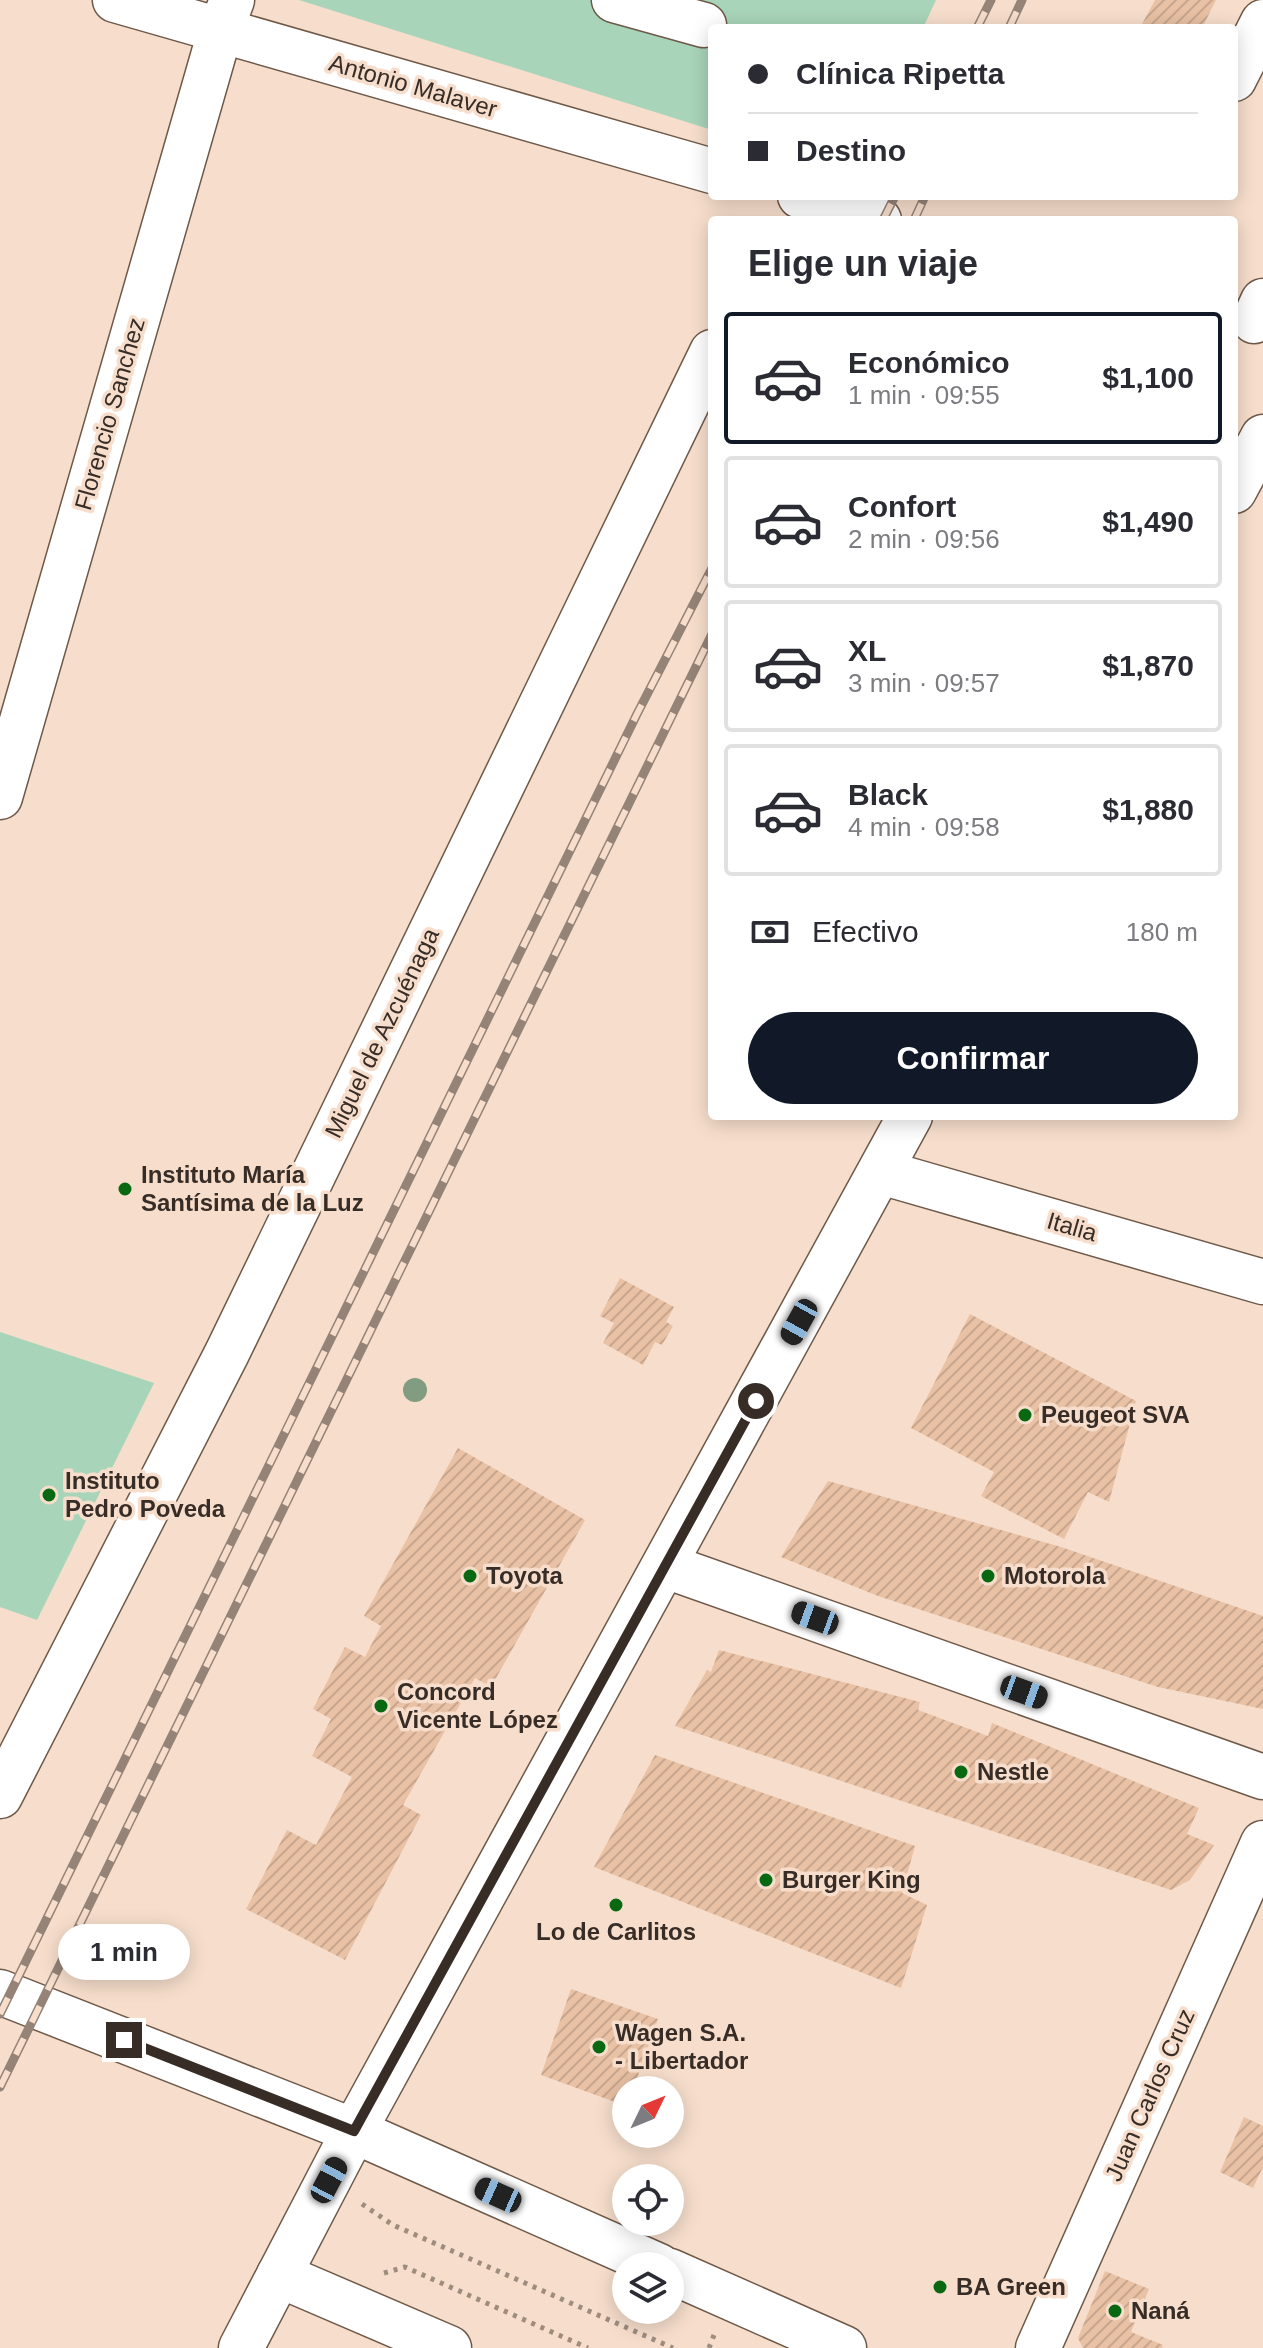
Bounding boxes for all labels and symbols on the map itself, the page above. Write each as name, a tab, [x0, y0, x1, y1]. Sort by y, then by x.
street label: Antonio Malaver	[326, 49, 500, 122]
street label: Florencio Sanchez	[69, 315, 150, 513]
street label: Miguel de Azcuénaga	[319, 923, 444, 1142]
place label: Instituto María Santísima de la Luz	[141, 1161, 364, 1216]
marker: Instituto María Santísima de la Luz	[116, 1180, 134, 1198]
street label: Italia	[1044, 1207, 1101, 1247]
car	[777, 1295, 821, 1349]
route start	[738, 1383, 774, 1419]
place label: Peugeot SVA	[1041, 1401, 1190, 1428]
marker: Peugeot SVA	[1016, 1406, 1034, 1424]
place label: Instituto Pedro Poveda	[65, 1467, 226, 1522]
marker: Instituto Pedro Poveda	[40, 1486, 58, 1504]
place label: Toyota	[486, 1562, 564, 1589]
place label: Motorola	[1004, 1562, 1106, 1589]
marker: Toyota	[461, 1567, 479, 1585]
marker: Motorola	[979, 1567, 997, 1585]
car	[788, 1599, 842, 1637]
car	[997, 1673, 1051, 1711]
place label: Concord Vicente López	[397, 1678, 558, 1733]
marker: Concord Vicente López	[372, 1697, 390, 1715]
place label: Nestle	[977, 1758, 1049, 1785]
marker: Nestle	[952, 1763, 970, 1781]
place label: Burger King	[782, 1866, 921, 1893]
marker: Burger King	[757, 1871, 775, 1889]
marker: Lo de Carlitos	[607, 1896, 625, 1914]
place label: Lo de Carlitos	[536, 1918, 696, 1945]
callout: 1 min	[58, 1924, 190, 1980]
street label: Juan Carlos Cruz	[1100, 2005, 1200, 2185]
place label: Wagen S.A. - Libertador	[615, 2019, 748, 2074]
route end	[106, 2022, 142, 2058]
marker: Wagen S.A. - Libertador	[590, 2038, 608, 2056]
north arrow	[612, 2076, 684, 2148]
car	[307, 2153, 351, 2207]
car	[471, 2174, 525, 2216]
place label: BA Green	[956, 2273, 1066, 2300]
marker: BA Green	[931, 2278, 949, 2296]
place label: Naná	[1131, 2297, 1190, 2324]
marker: Naná	[1106, 2302, 1124, 2320]

